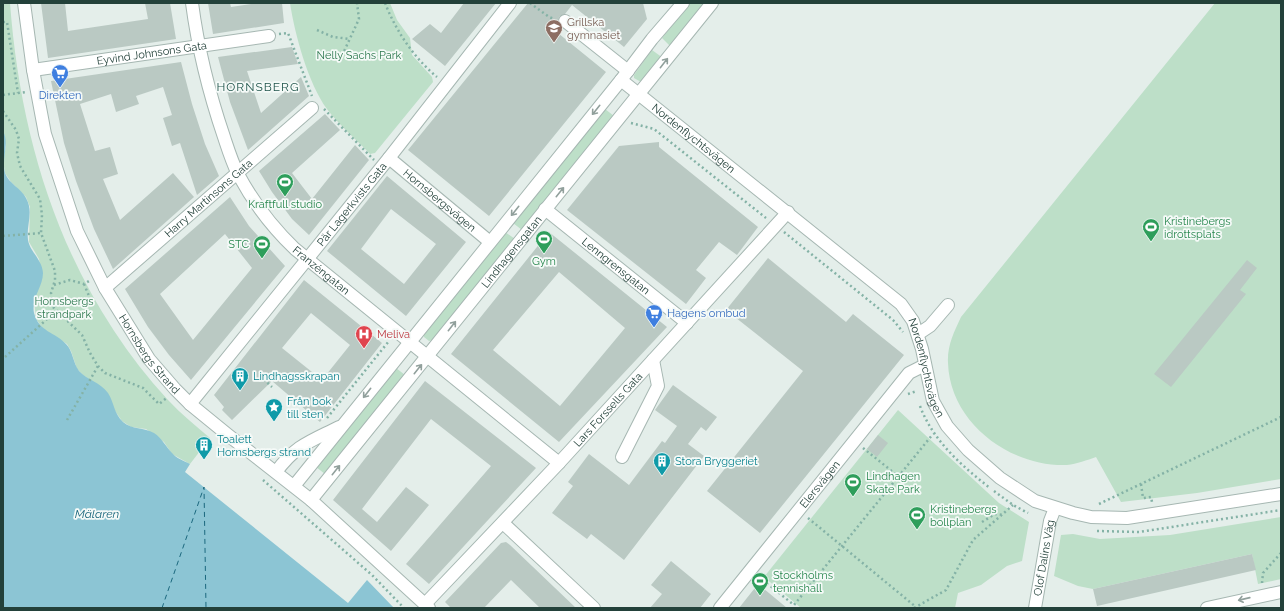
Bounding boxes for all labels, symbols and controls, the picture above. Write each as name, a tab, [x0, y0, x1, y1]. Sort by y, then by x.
place label: Grillska gymnasiet	[567, 16, 620, 42]
school or university icon: Grillska gymnasiet	[544, 18, 564, 43]
street label: Eyvind Johnsons Gata	[96, 39, 208, 67]
park label: Nelly Sachs Park	[317, 49, 402, 62]
one-way arrow	[659, 58, 668, 69]
supermarket icon: Direkten	[50, 63, 70, 88]
district label: HORNSBERG	[217, 80, 299, 94]
place label: Direkten	[39, 89, 81, 102]
street label: Nordenflychtsvägen	[649, 101, 738, 175]
one-way arrow	[592, 104, 601, 115]
street label: Harry Martinsons Gata	[162, 156, 255, 240]
street label: Pär Lagerkvists Gata	[314, 160, 389, 249]
street label: Hornsbergsvägen	[401, 166, 479, 234]
sports icon: Kraftfull studio	[275, 172, 295, 197]
one-way arrow	[555, 186, 564, 197]
place label: Kraftfull studio	[248, 198, 323, 211]
one-way arrow	[510, 206, 519, 216]
street label: Lindhagensgatan	[478, 213, 544, 290]
place label: Kristinebergs idrottsplats	[1164, 215, 1231, 241]
sports icon: Kristinebergs idrottsplats	[1141, 217, 1161, 242]
sports icon: Gym	[534, 229, 554, 254]
sports icon: STC	[252, 234, 272, 259]
street label: Lenngrensgatan	[579, 235, 652, 297]
place label: STC	[228, 238, 249, 251]
street label: Franzéngatan	[290, 243, 352, 297]
place label: Gym	[532, 255, 556, 268]
park label: Hornsbergs strandpark	[34, 295, 94, 321]
supermarket icon: Hagens ombud	[644, 303, 664, 328]
place label: Hagens ombud	[667, 307, 746, 320]
street label: Hornsbergs Strand	[116, 312, 183, 397]
street label: Nordenflychtsvägen	[906, 316, 947, 420]
one-way arrow	[448, 321, 457, 332]
hospital icon: Meliva	[354, 324, 374, 349]
place label: Meliva	[377, 328, 410, 341]
one-way arrow	[413, 364, 422, 375]
building icon: Lindhagsskrapan	[230, 366, 250, 391]
place label: Lindhagsskrapan	[253, 370, 340, 383]
street label: Lars Forssells Gata	[571, 370, 645, 449]
one-way arrow	[363, 388, 372, 399]
place label: Från bok till sten	[287, 395, 331, 421]
place icon: Från bok till sten	[264, 397, 284, 422]
place label: Toalett Hornsbergs strand	[217, 433, 311, 459]
building icon: Toalett Hornsbergs strand	[194, 435, 214, 460]
building icon: Stora Bryggeriet	[652, 451, 672, 476]
place label: Stora Bryggeriet	[675, 455, 758, 468]
street label: Elersvägen	[797, 458, 842, 510]
one-way arrow	[331, 465, 340, 475]
place label: Lindhagen Skate Park	[866, 470, 920, 496]
sports icon: Lindhagen Skate Park	[843, 472, 863, 497]
place label: Kristinebergs bollplan	[930, 503, 997, 529]
sports icon: Kristinebergs bollplan	[907, 505, 927, 530]
water label: Mälaren	[75, 507, 120, 521]
street label: Olof Dalins Väg	[1031, 519, 1057, 597]
place label: Stockholms tennishall	[773, 569, 833, 595]
sports icon: Stockholms tennishall	[750, 571, 770, 596]
one-way arrow	[1238, 596, 1251, 603]

